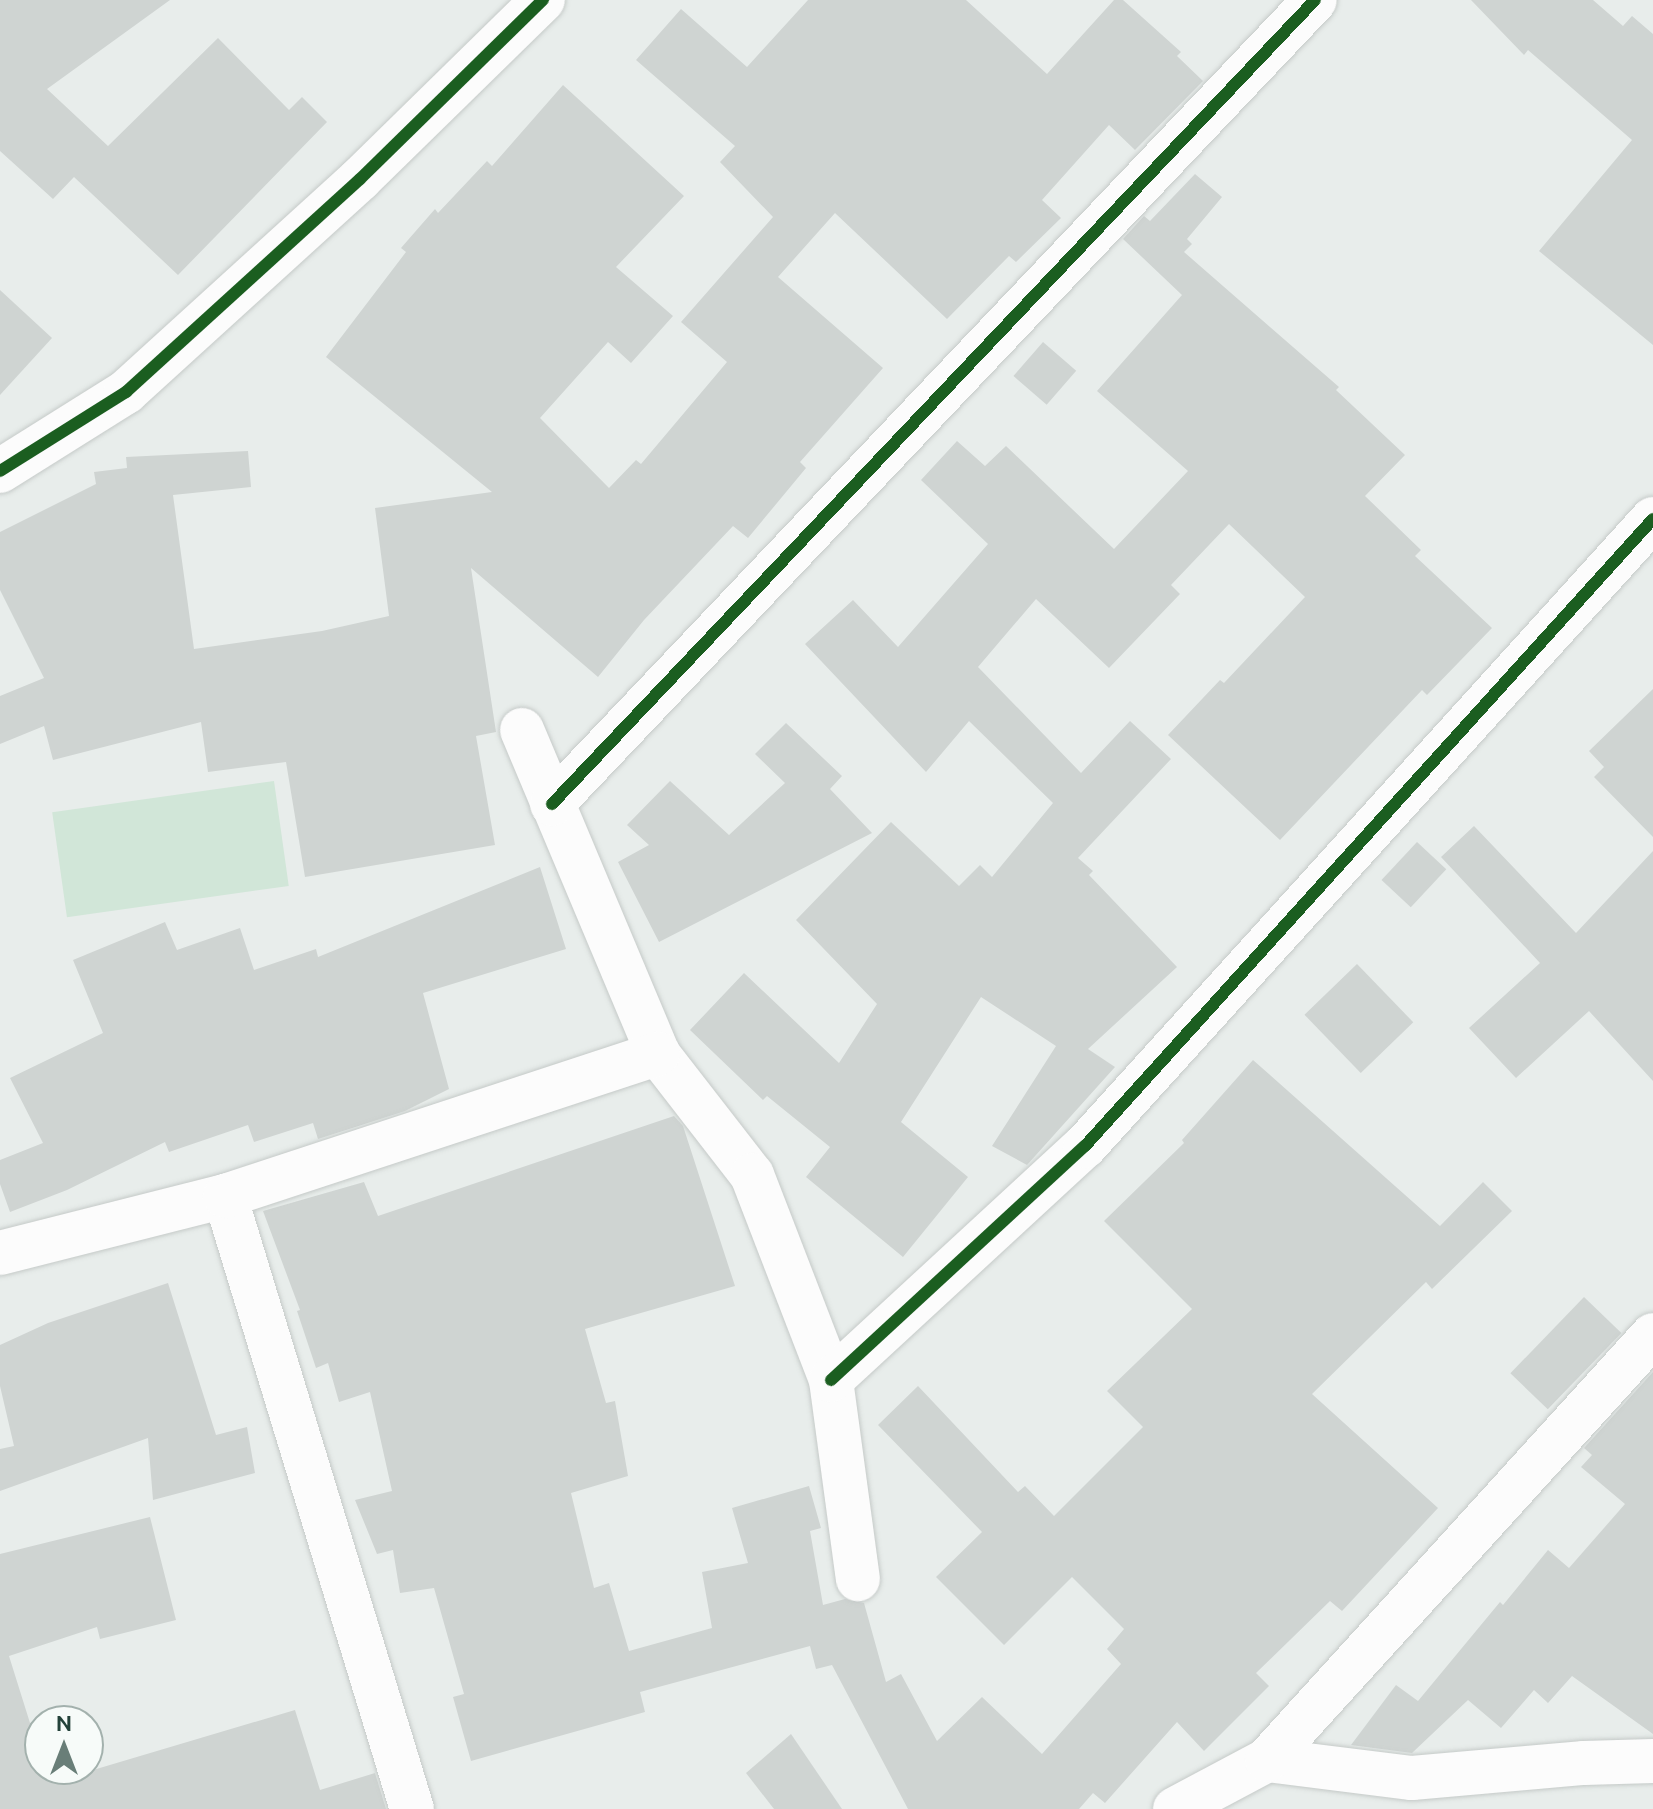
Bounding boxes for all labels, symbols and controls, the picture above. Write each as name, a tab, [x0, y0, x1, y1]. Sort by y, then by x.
north arrow	[24, 1705, 104, 1785]
text: N	[56, 1710, 72, 1735]

